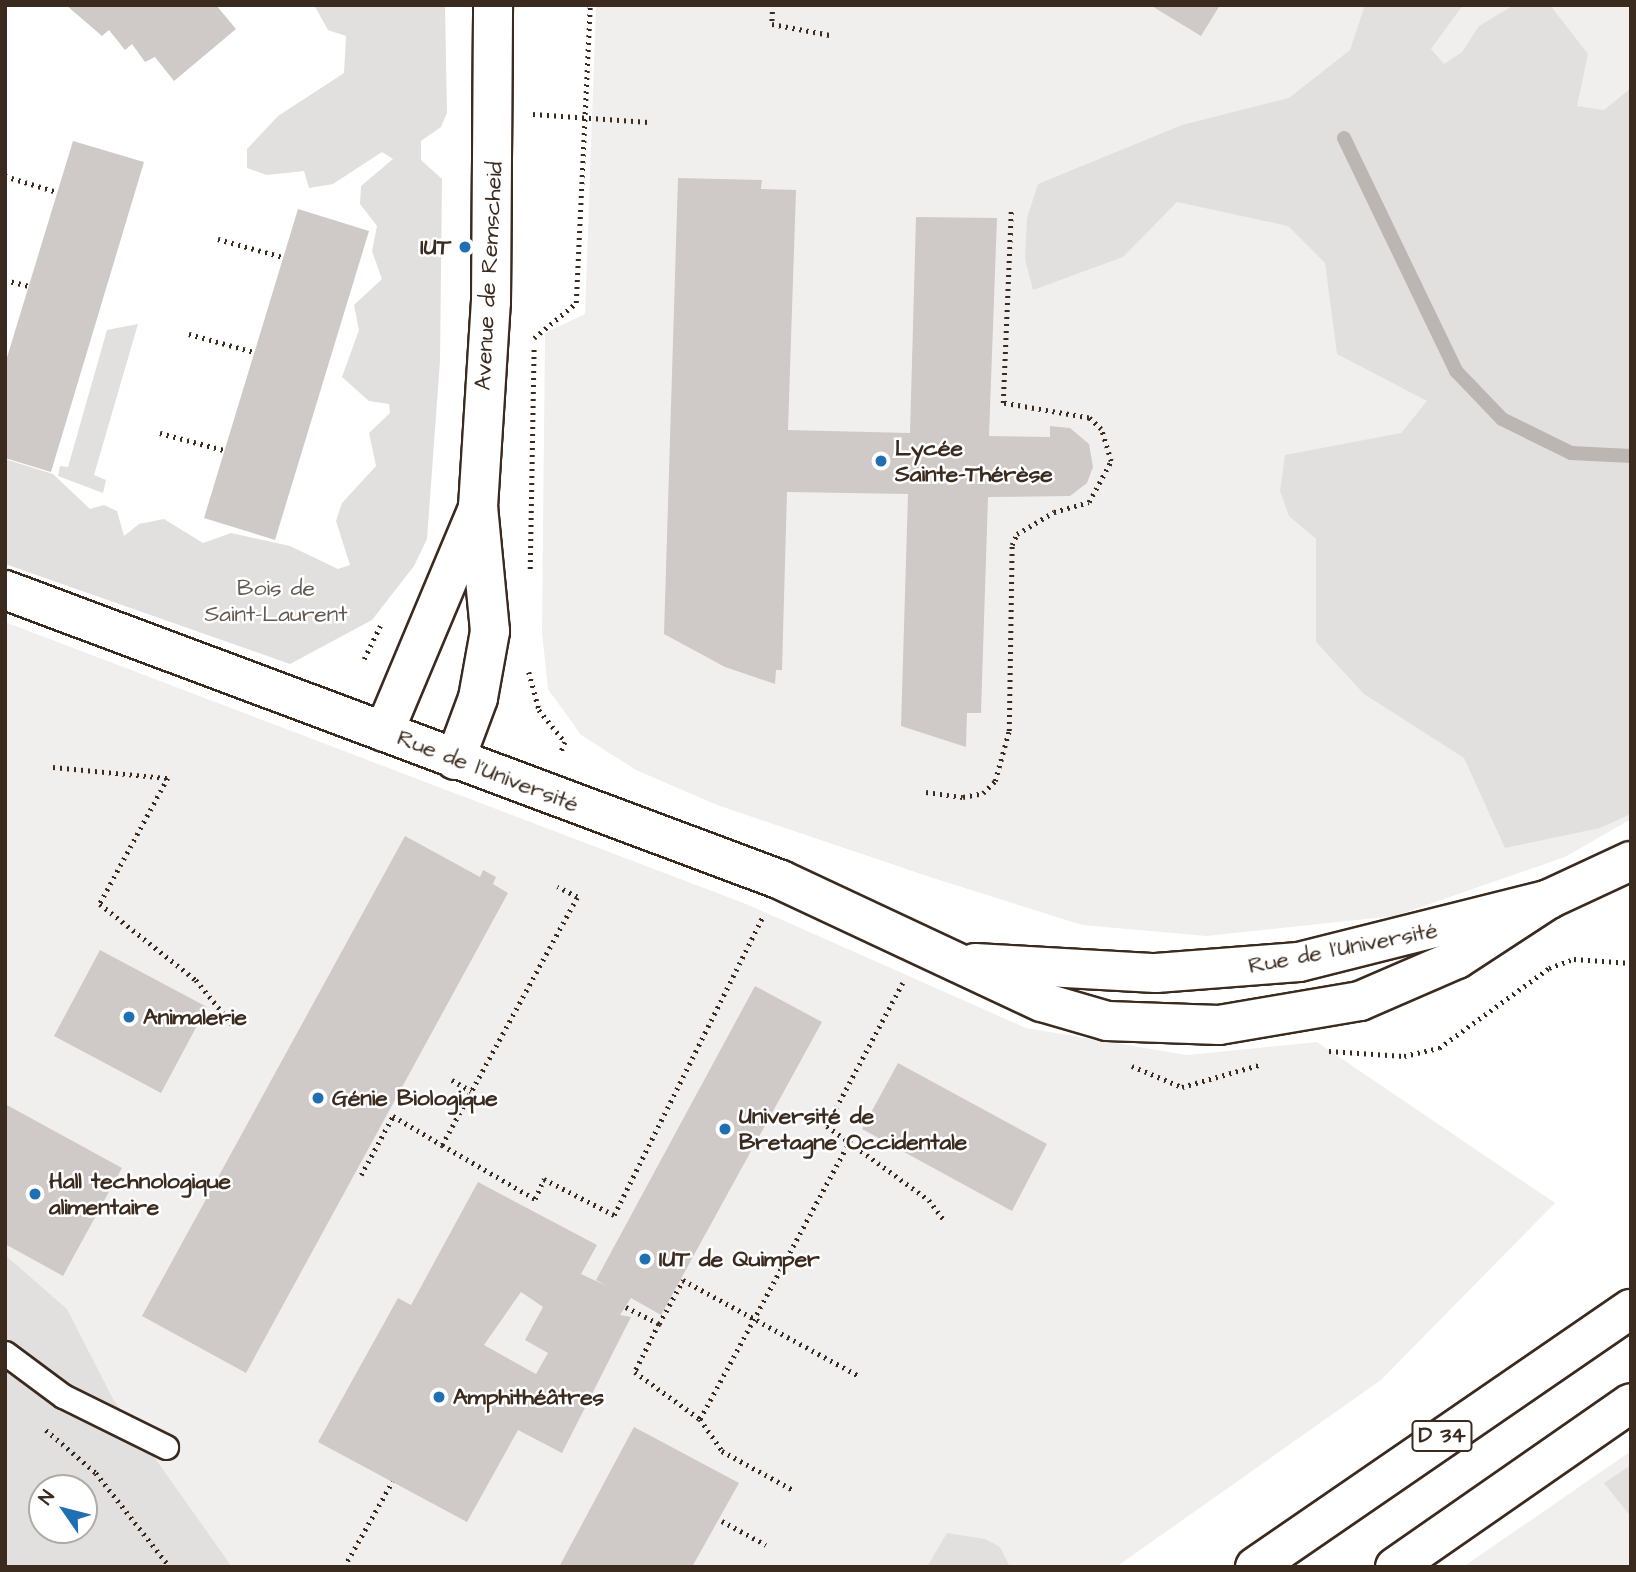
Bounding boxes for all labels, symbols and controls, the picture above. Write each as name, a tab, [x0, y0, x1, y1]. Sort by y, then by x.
street label: Avenue de Remscheid	[469, 161, 509, 391]
place label: IUT	[420, 233, 451, 261]
marker: IUT	[457, 239, 473, 255]
place label: Lycée Sainte-Thérèse	[895, 434, 1053, 488]
marker: Lycée Sainte-Thérèse	[873, 453, 889, 469]
park label: Bois de Saint-Laurent	[204, 574, 348, 628]
street label: Rue de l'Université	[393, 724, 583, 818]
street label: Rue de l'Université	[1246, 916, 1440, 980]
place label: Animalerie	[143, 1003, 247, 1031]
marker: Animalerie	[121, 1009, 137, 1025]
place label: Génie Biologique	[332, 1084, 498, 1112]
marker: Génie Biologique	[310, 1090, 326, 1106]
place label: Université de Bretagne Occidentale	[739, 1102, 967, 1156]
marker: Université de Bretagne Occidentale	[717, 1121, 733, 1137]
place label: Hall technologique alimentaire	[49, 1167, 231, 1221]
marker: Hall technologique alimentaire	[27, 1186, 43, 1202]
place label: IUT de Quimper	[659, 1245, 820, 1273]
marker: IUT de Quimper	[637, 1251, 653, 1267]
place label: Amphithéâtres	[453, 1383, 604, 1411]
marker: Amphithéâtres	[431, 1389, 447, 1405]
road number: D 34	[1410, 1418, 1474, 1454]
north arrow	[28, 1474, 98, 1544]
text: N	[33, 1485, 61, 1510]

